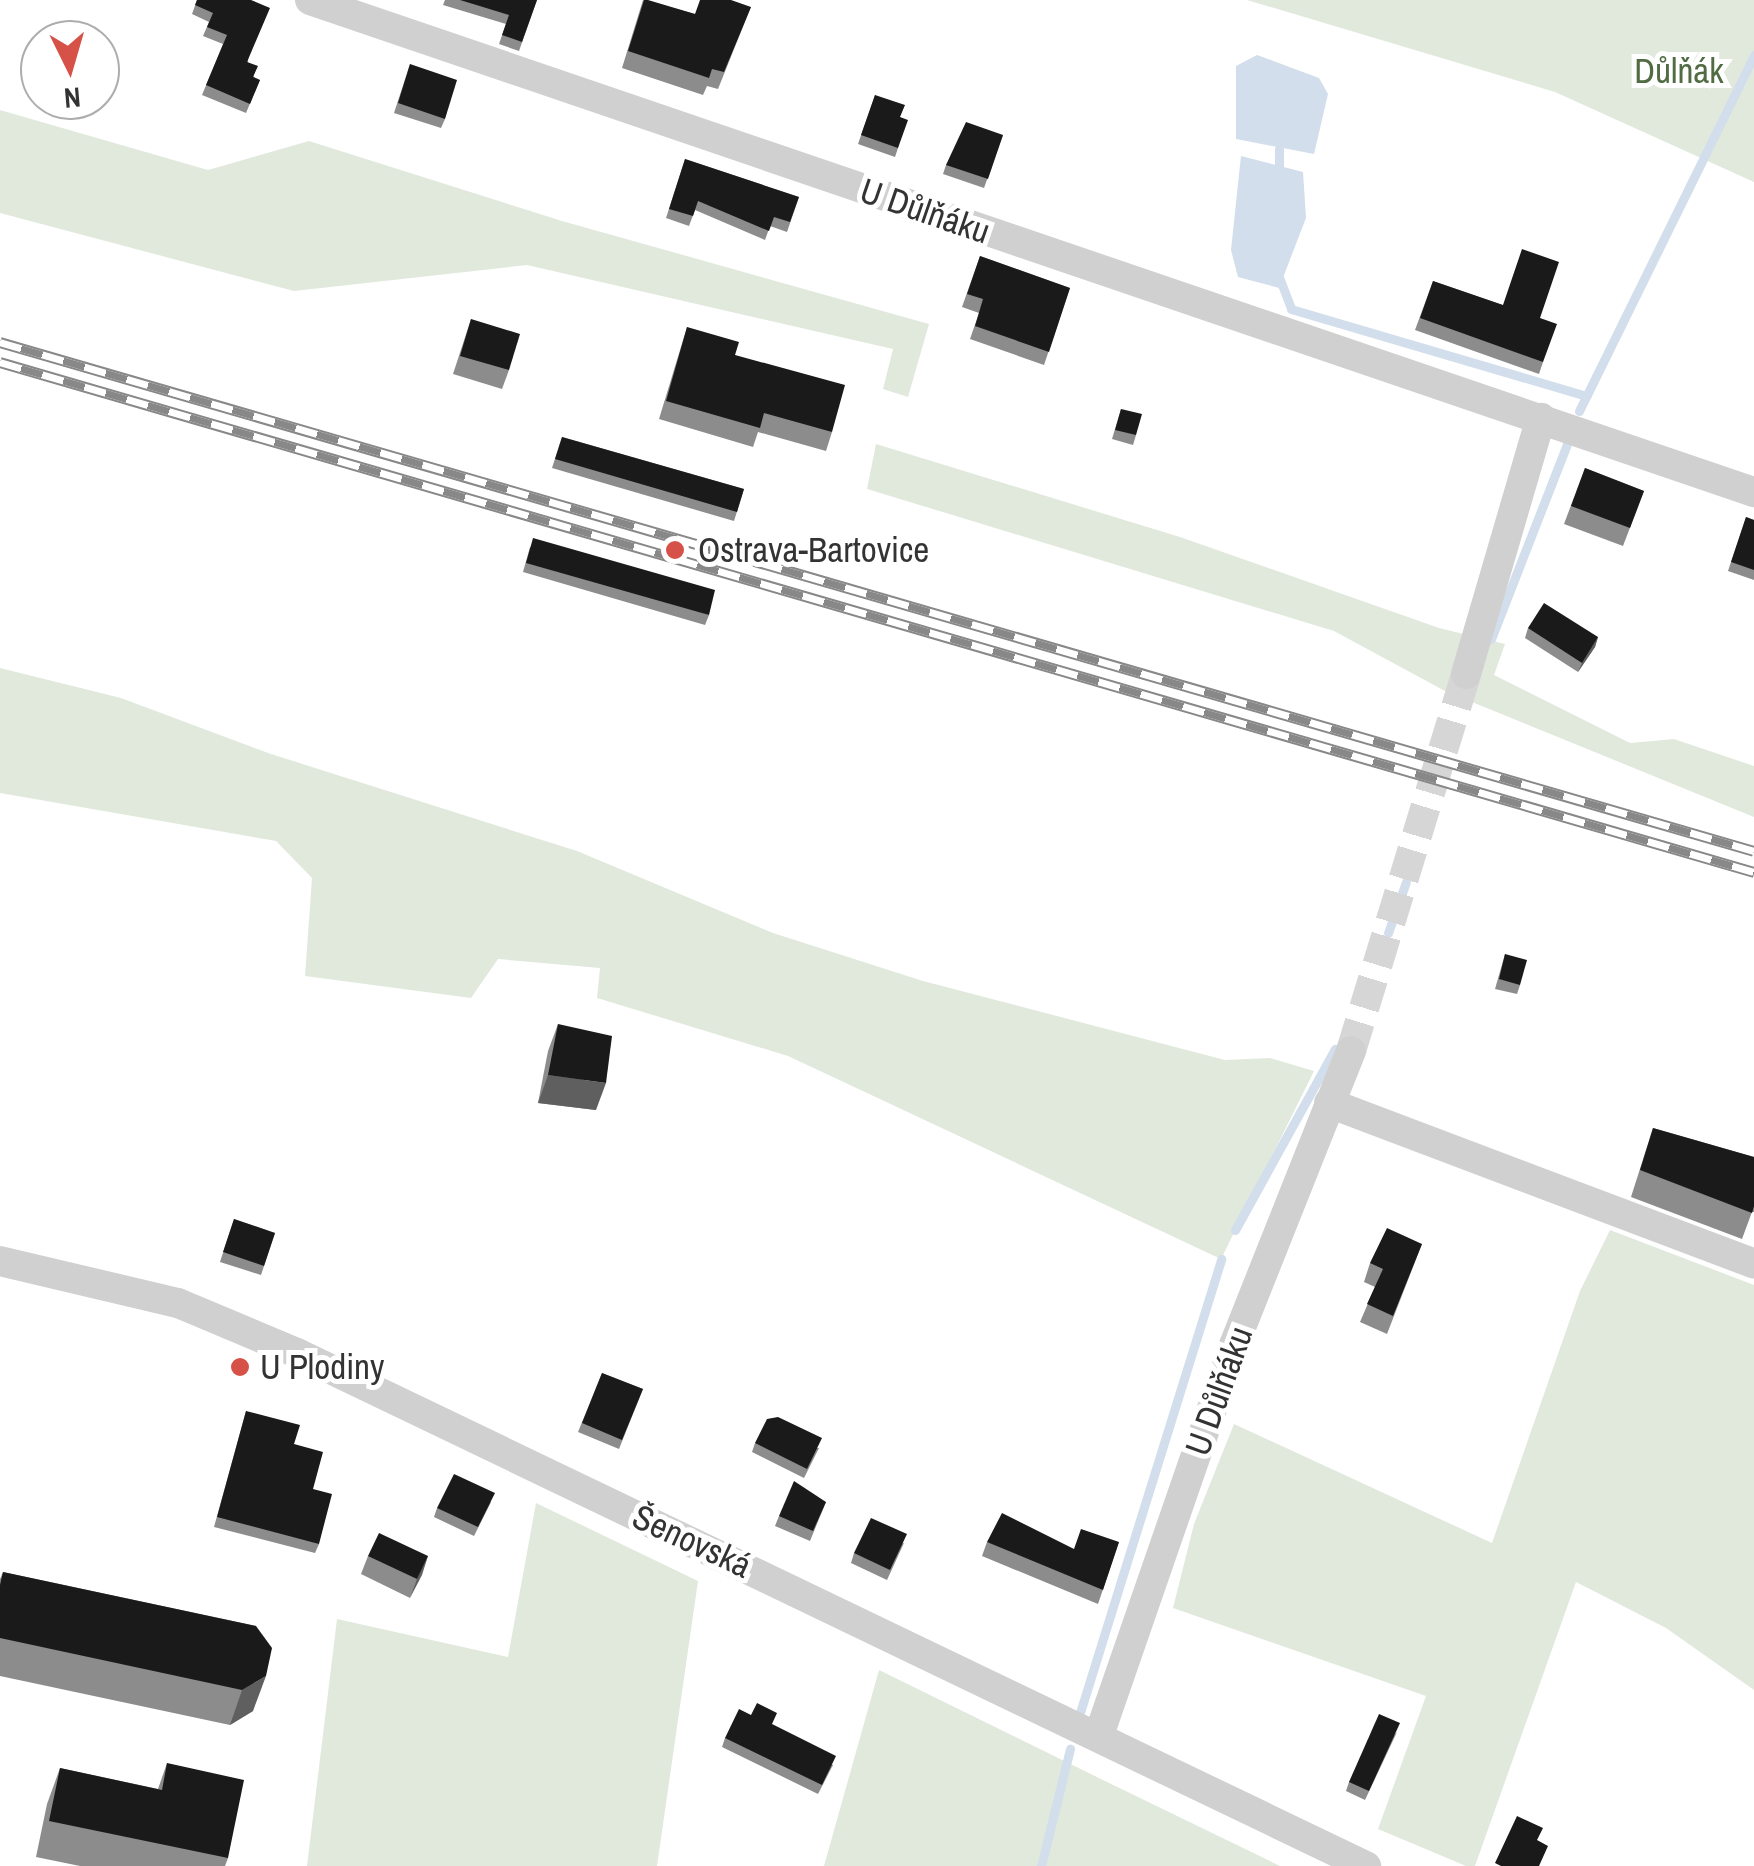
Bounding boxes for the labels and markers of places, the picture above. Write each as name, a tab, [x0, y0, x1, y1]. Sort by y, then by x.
place label: Ostrava-Bartovice	[698, 529, 929, 571]
marker: Ostrava-Bartovice	[662, 537, 688, 563]
place label: U Plodiny	[260, 1346, 384, 1388]
marker: U Plodiny	[229, 1356, 251, 1378]

